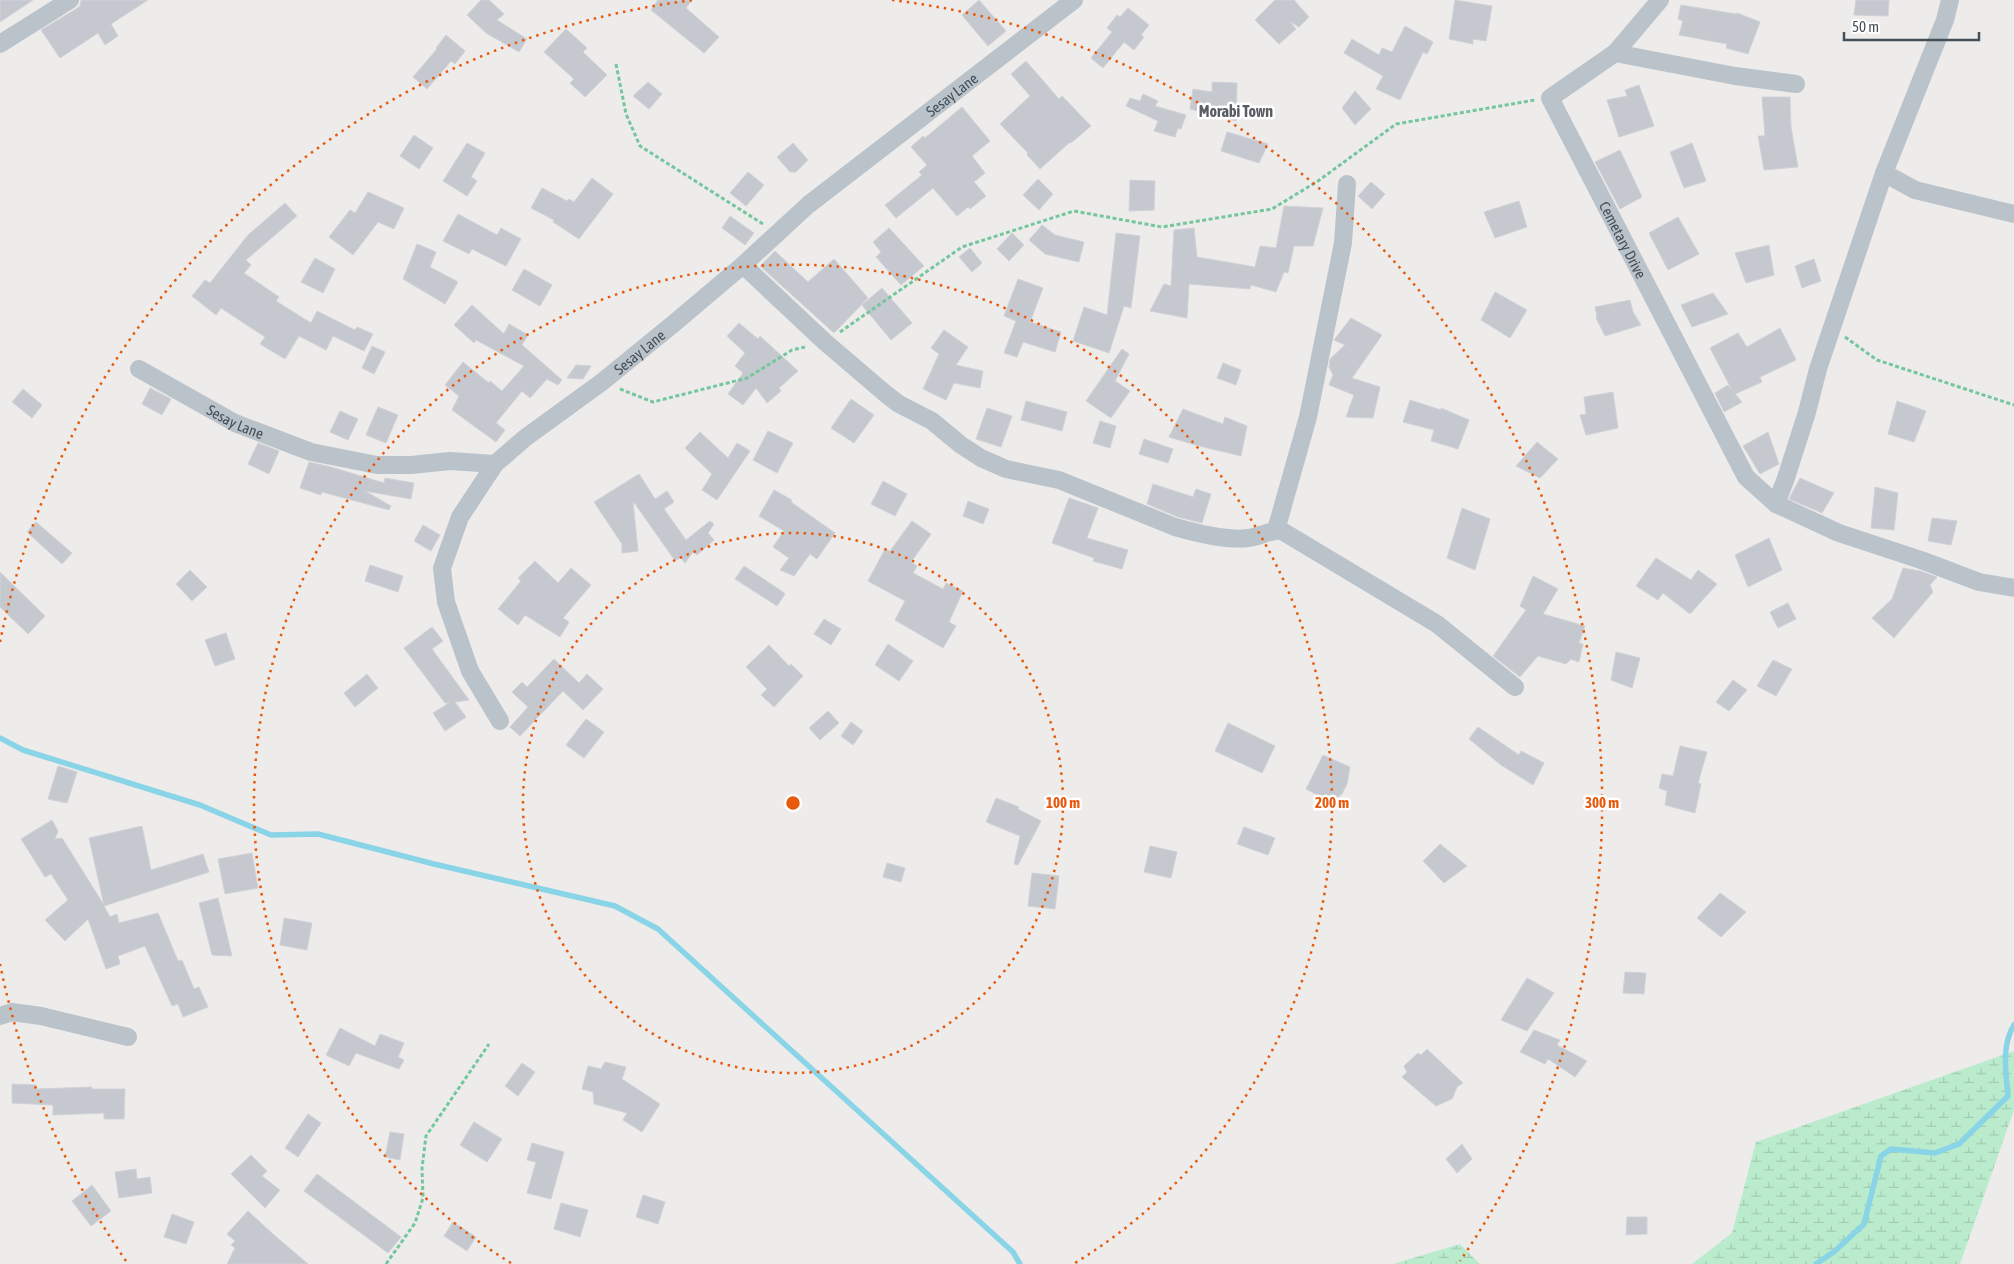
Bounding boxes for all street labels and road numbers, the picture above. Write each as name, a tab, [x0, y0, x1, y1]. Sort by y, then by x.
street label: Sesay Lane	[922, 69, 981, 120]
street label: Cemetary Drive	[1596, 198, 1650, 281]
street label: Sesay Lane	[610, 326, 668, 377]
street label: Sesay Lane	[204, 401, 266, 442]

